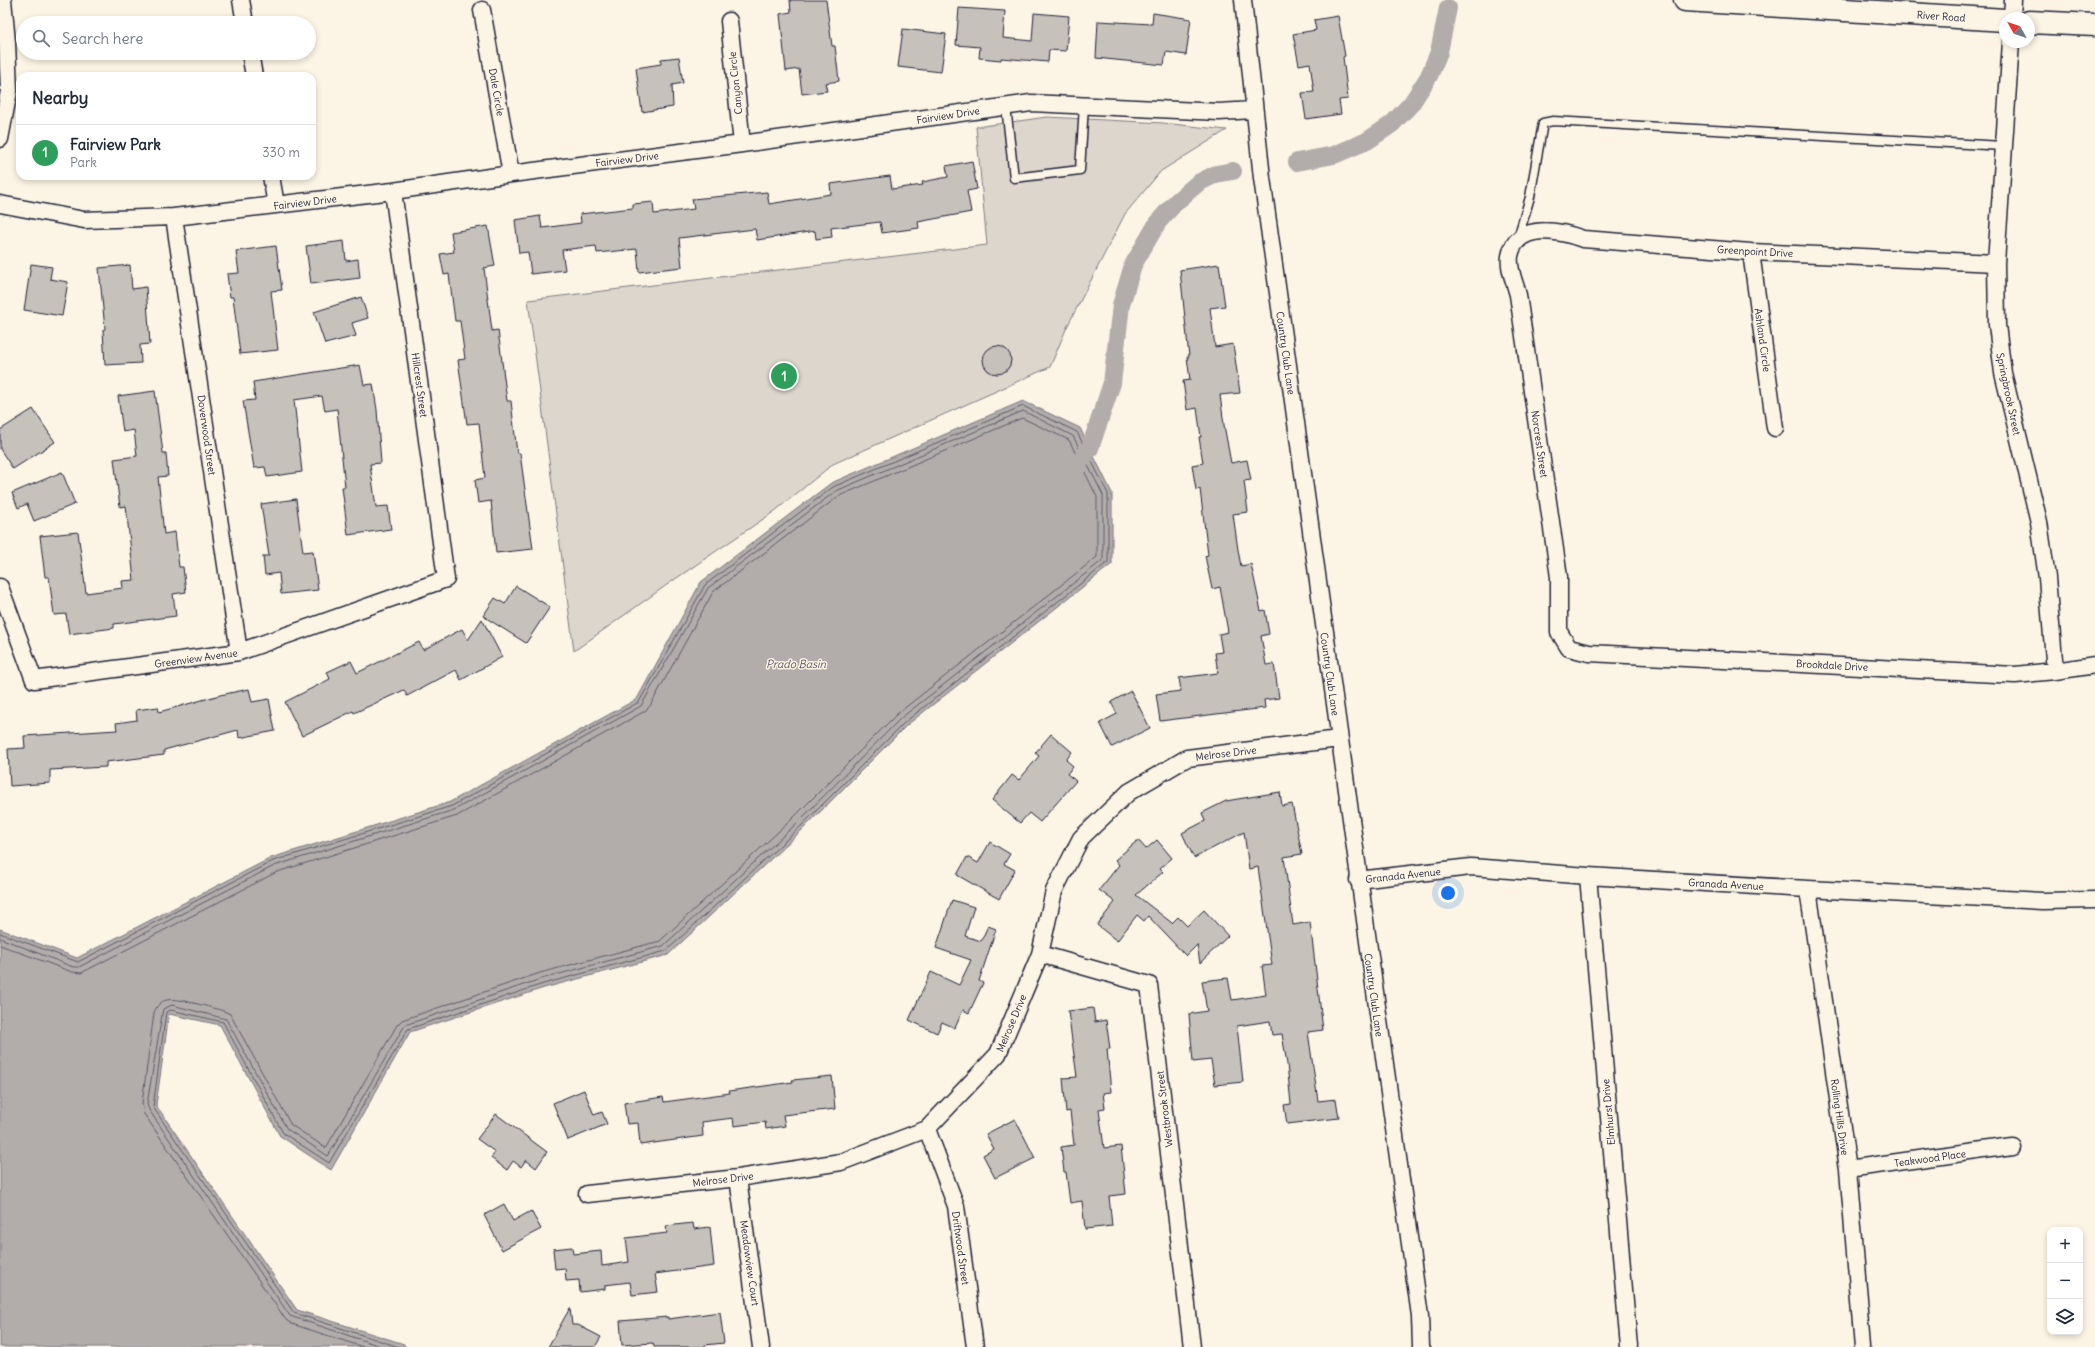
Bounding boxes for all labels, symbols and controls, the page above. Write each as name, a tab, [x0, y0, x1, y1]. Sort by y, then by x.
street label: River Road	[1916, 8, 1966, 25]
north arrow	[1999, 12, 2035, 48]
search box	[16, 16, 316, 60]
icon: search	[30, 27, 52, 49]
text: Search here	[62, 29, 143, 48]
street label: Canyon Circle	[726, 51, 745, 115]
street label: Dale Circle	[486, 67, 507, 117]
text: Nearby	[32, 87, 88, 109]
street label: Fairview Drive	[916, 104, 981, 127]
text: Fairview Park	[70, 135, 161, 154]
text: 1	[42, 144, 48, 161]
text: 330 m	[262, 144, 300, 161]
street label: Fairview Drive	[595, 149, 659, 170]
text: Park	[70, 154, 97, 171]
street label: Fairview Drive	[273, 192, 337, 213]
street label: Greenpoint Drive	[1717, 243, 1793, 260]
street label: Ashland Circle	[1752, 307, 1773, 373]
street label: Country Club Lane	[1273, 311, 1298, 396]
street label: Hillcrest Street	[409, 352, 431, 419]
street label: Springbrook Street	[1993, 352, 2024, 437]
pin: 1	[771, 361, 797, 391]
street label: Doverwood Street	[194, 394, 219, 477]
street label: Norcrest Street	[1528, 410, 1551, 479]
street label: Country Club Lane	[1317, 632, 1342, 717]
street label: Greenview Avenue	[154, 646, 238, 671]
water label: Prado Basin	[766, 657, 827, 671]
street label: Brookdale Drive	[1796, 657, 1868, 674]
street label: Melrose Drive	[1195, 743, 1257, 764]
street label: Granada Avenue	[1365, 865, 1441, 886]
street label: Granada Avenue	[1688, 876, 1764, 893]
your location	[1438, 883, 1458, 903]
street label: Country Club Lane	[1361, 953, 1386, 1038]
street label: Melrose Drive	[994, 992, 1029, 1054]
street label: Westbrook Street	[1153, 1069, 1176, 1148]
street label: Elmhurst Drive	[1599, 1078, 1618, 1146]
street label: Rolling Hills Drive	[1828, 1078, 1851, 1156]
street label: Teakwood Place	[1893, 1147, 1967, 1170]
street label: Melrose Drive	[692, 1169, 754, 1190]
street label: Driftwood Street	[949, 1210, 972, 1286]
street label: Meadowview Court	[737, 1219, 762, 1307]
map controls	[2047, 1227, 2083, 1335]
button: +	[2047, 1227, 2083, 1263]
button: −	[2047, 1263, 2083, 1299]
button: layers	[2047, 1299, 2083, 1335]

